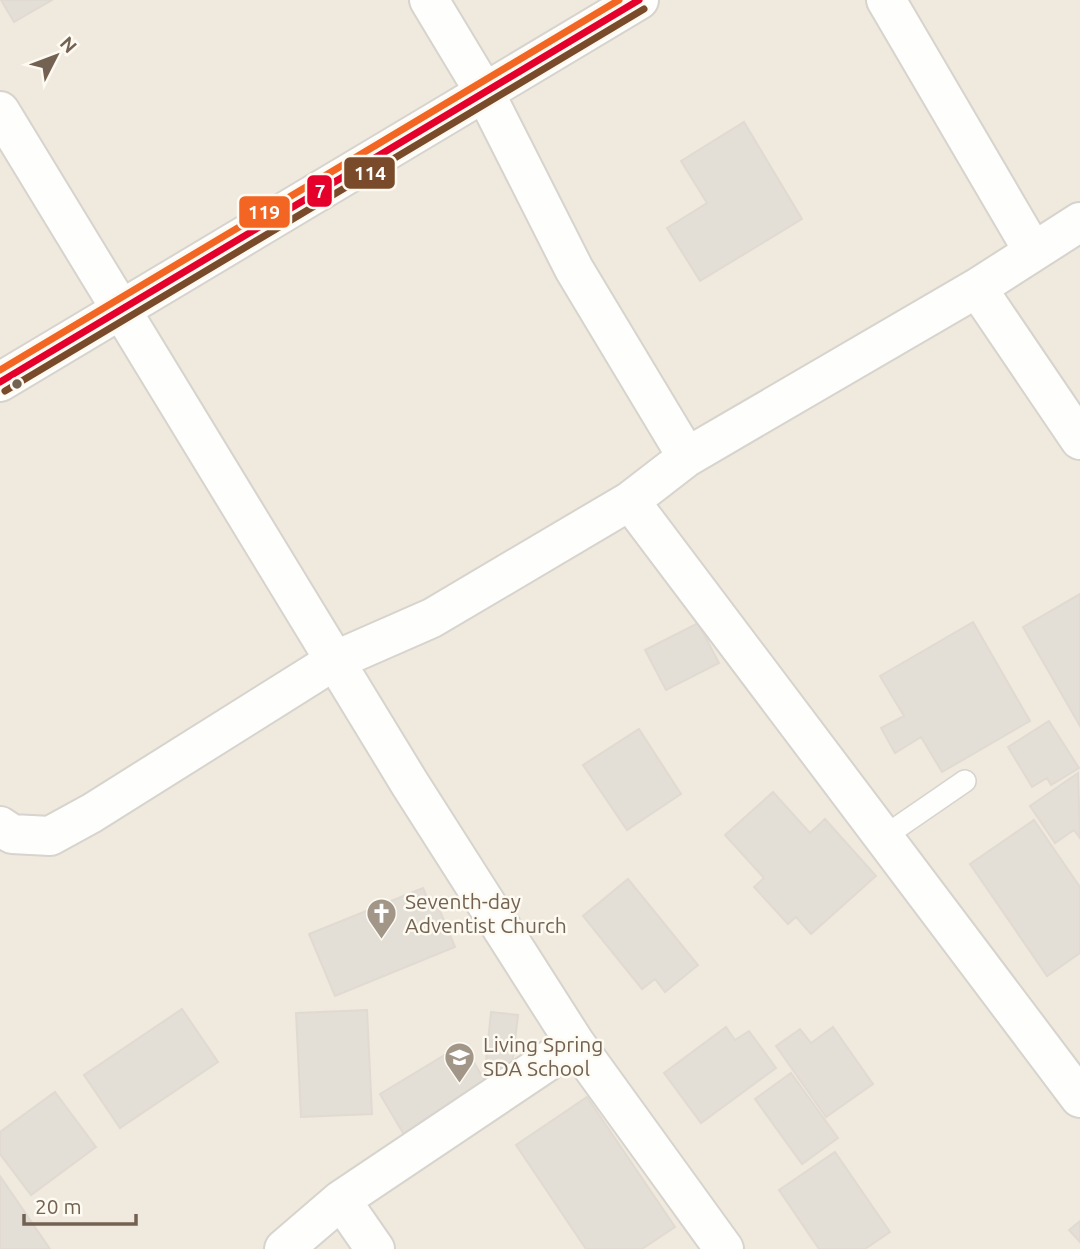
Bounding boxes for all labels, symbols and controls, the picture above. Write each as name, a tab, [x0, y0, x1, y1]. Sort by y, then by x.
north arrow	[21, 21, 91, 91]
text: N	[56, 32, 82, 57]
line badge: 114	[343, 156, 396, 190]
text: 114	[354, 162, 386, 184]
line badge: 7	[306, 174, 333, 208]
text: 7	[315, 180, 325, 202]
line badge: 119	[238, 195, 291, 229]
text: 119	[248, 201, 280, 223]
unlabelled marker	[10, 377, 24, 391]
place label: Seventh-day Adventist Church	[405, 889, 567, 937]
church icon: Seventh-day Adventist Church	[365, 897, 399, 941]
place label: Living Spring SDA School	[483, 1032, 603, 1080]
school or university icon: Living Spring SDA School	[443, 1040, 477, 1084]
scale bar	[24, 1182, 136, 1226]
text: 20 m	[35, 1194, 82, 1218]

